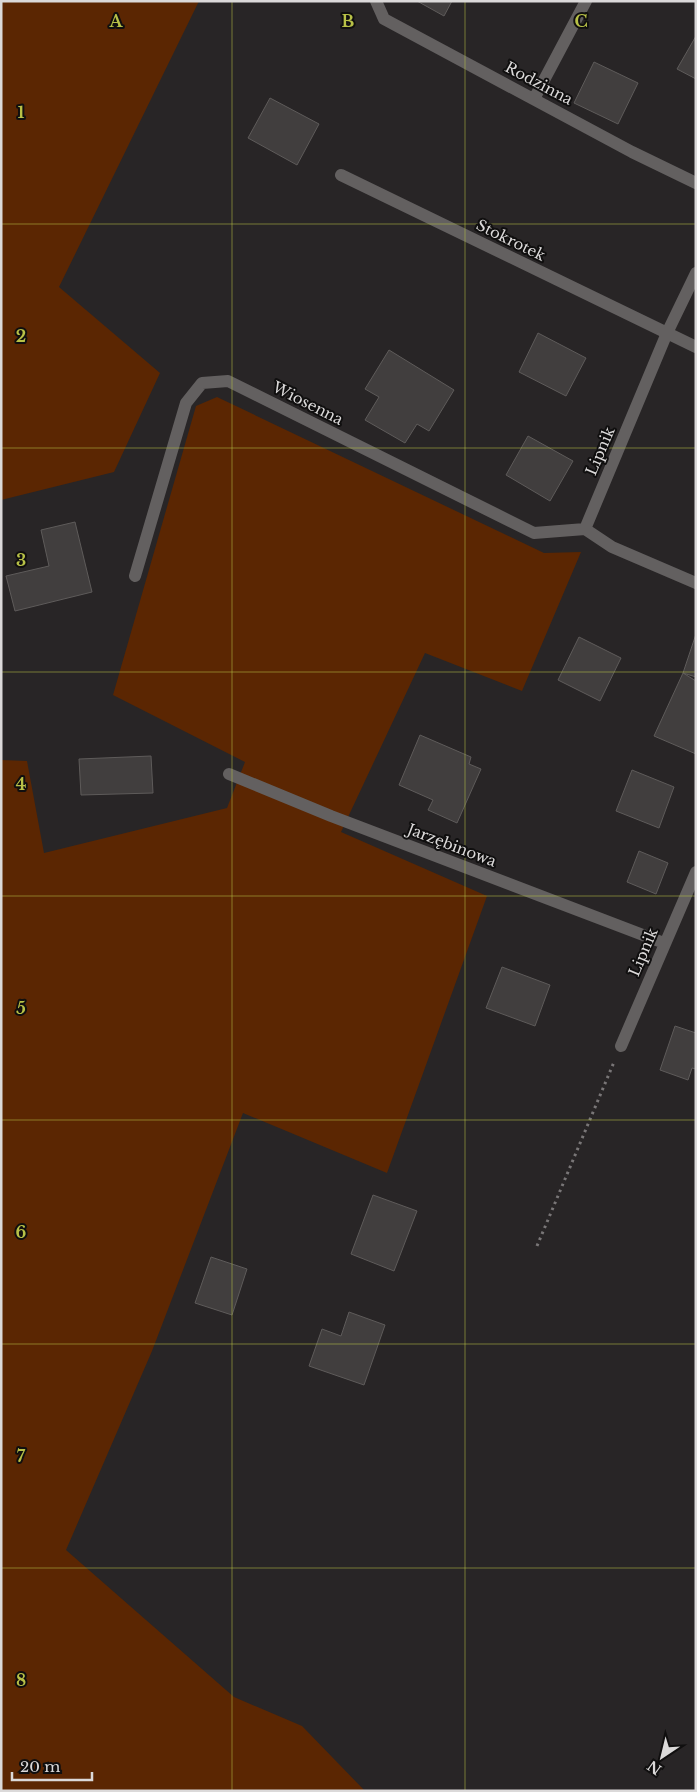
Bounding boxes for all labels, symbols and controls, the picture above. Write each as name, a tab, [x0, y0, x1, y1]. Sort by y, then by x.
text: A	[109, 11, 124, 31]
text: B	[342, 11, 355, 31]
text: C	[574, 11, 588, 31]
street label: Rodzinna	[502, 57, 577, 109]
text: 1	[18, 102, 25, 122]
street label: Stokrotek	[473, 215, 549, 265]
text: 2	[16, 326, 26, 346]
street label: Wiosenna	[269, 377, 347, 429]
street label: Lipnik	[581, 423, 619, 478]
text: 3	[16, 550, 26, 570]
text: 4	[16, 774, 26, 794]
street label: Jarzębinowa	[403, 819, 500, 871]
street label: Lipnik	[624, 924, 662, 979]
text: 5	[16, 998, 26, 1018]
text: 6	[16, 1222, 27, 1242]
text: 7	[17, 1446, 26, 1466]
text: 8	[16, 1670, 26, 1690]
north arrow	[637, 1732, 687, 1782]
scale bar	[12, 1750, 92, 1782]
text: N	[644, 1756, 665, 1779]
text: 20 m	[20, 1757, 60, 1776]

